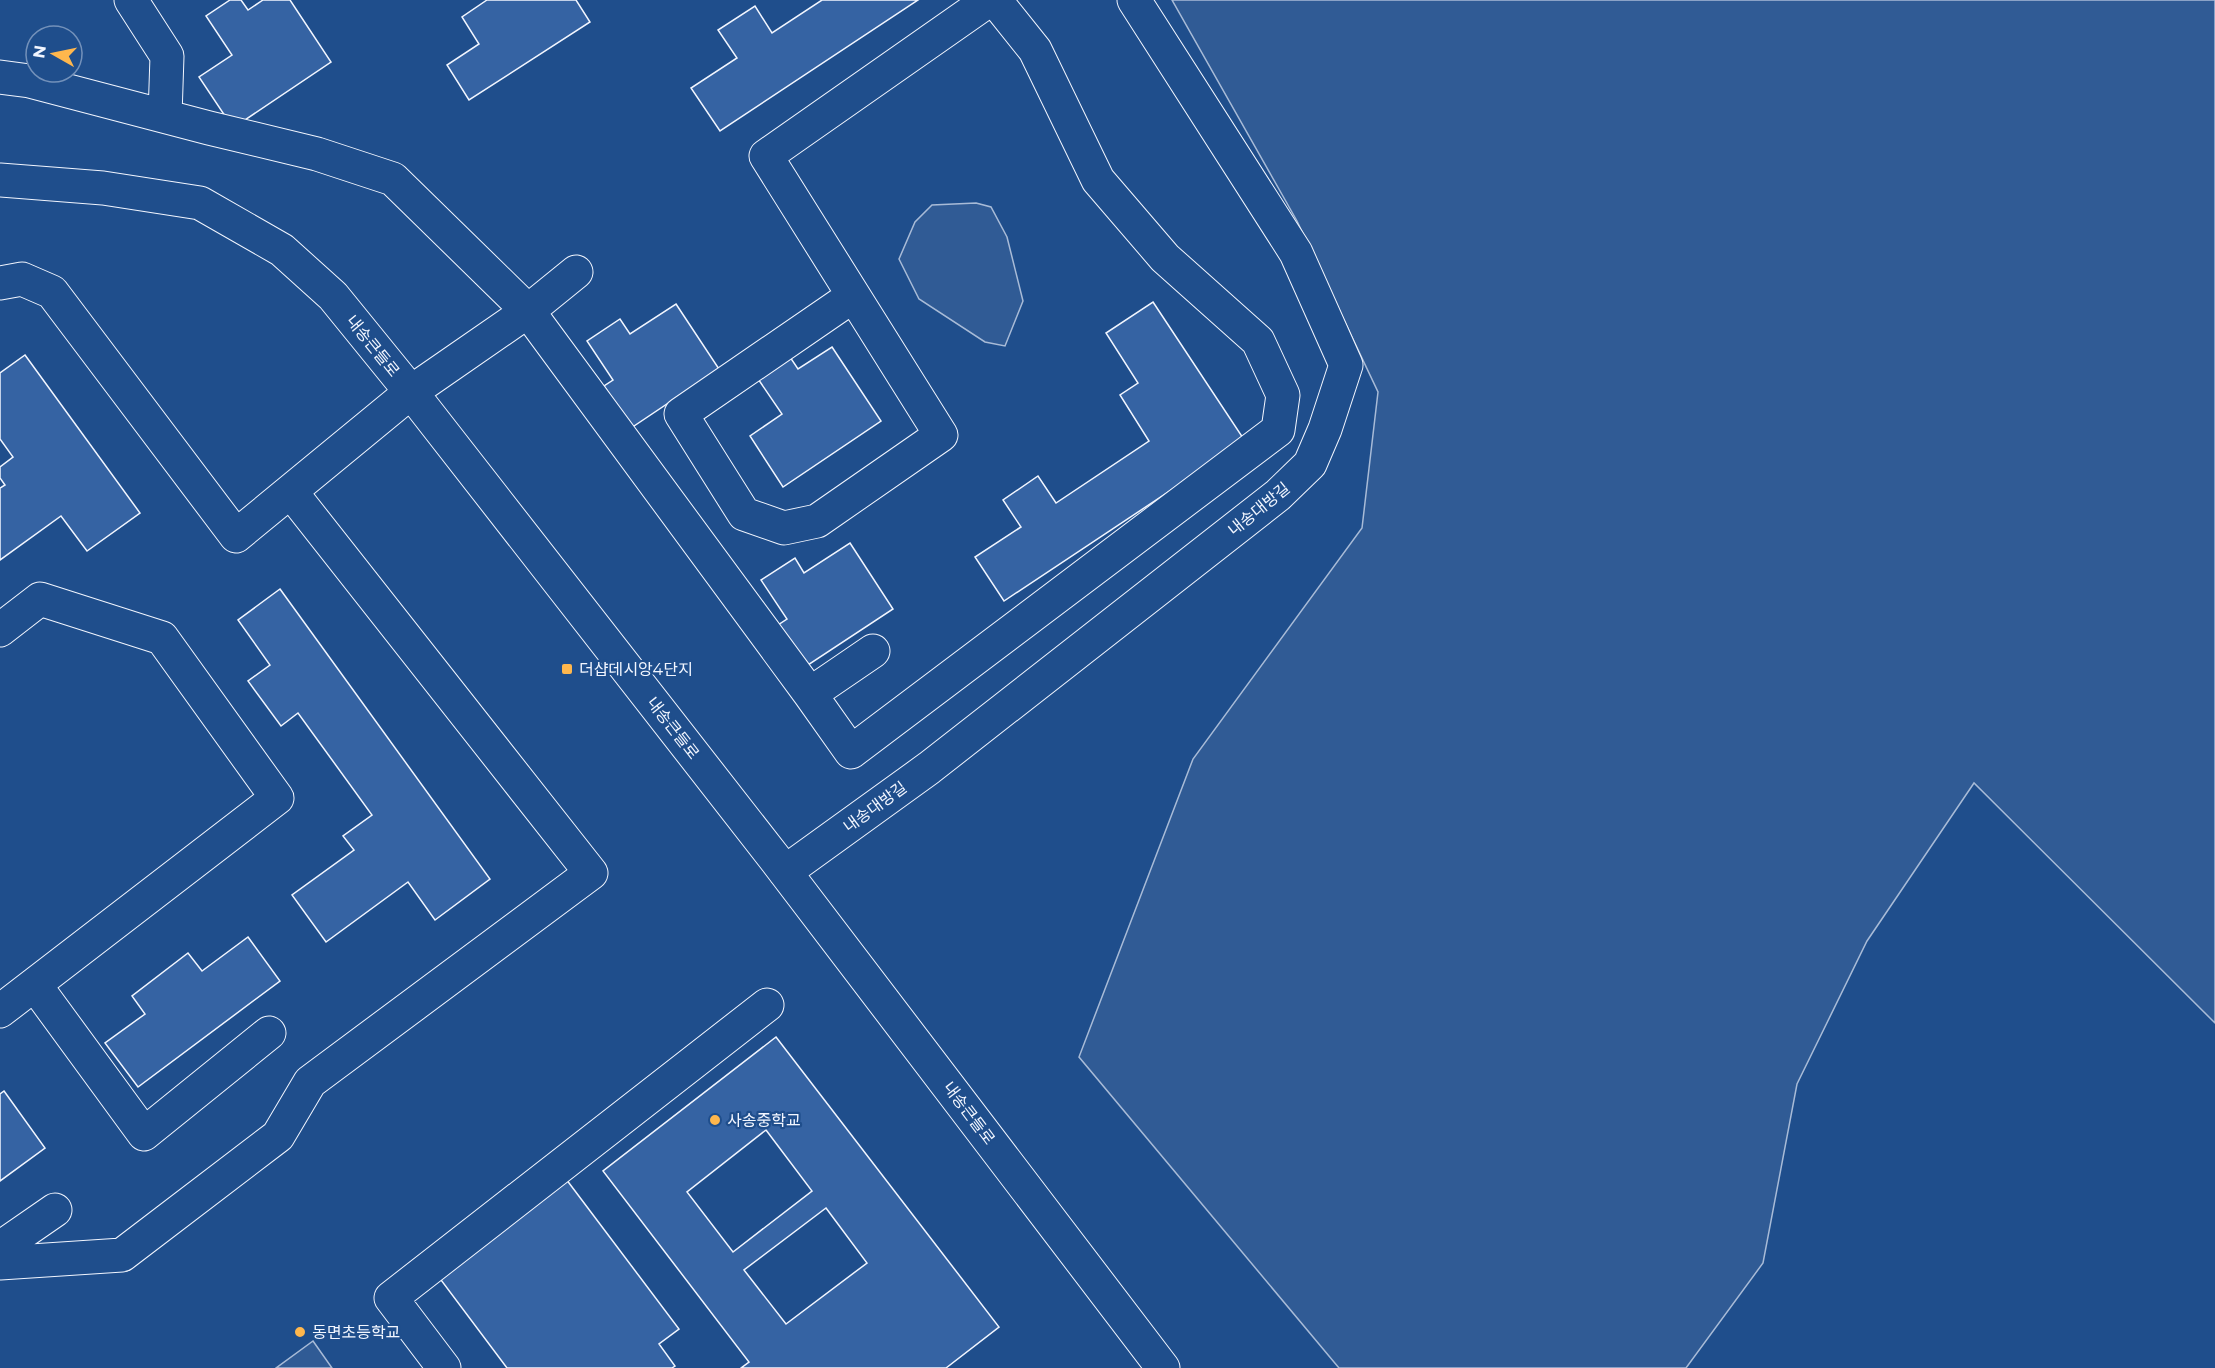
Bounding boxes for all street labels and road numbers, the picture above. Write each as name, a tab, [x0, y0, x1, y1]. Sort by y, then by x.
street label: 내송큰들로	[342, 311, 404, 381]
street label: 내송대방길	[1224, 478, 1294, 540]
street label: 내송큰들로	[643, 693, 703, 763]
street label: 내송대방길	[840, 778, 910, 836]
street label: 내송큰들로	[939, 1078, 999, 1148]

